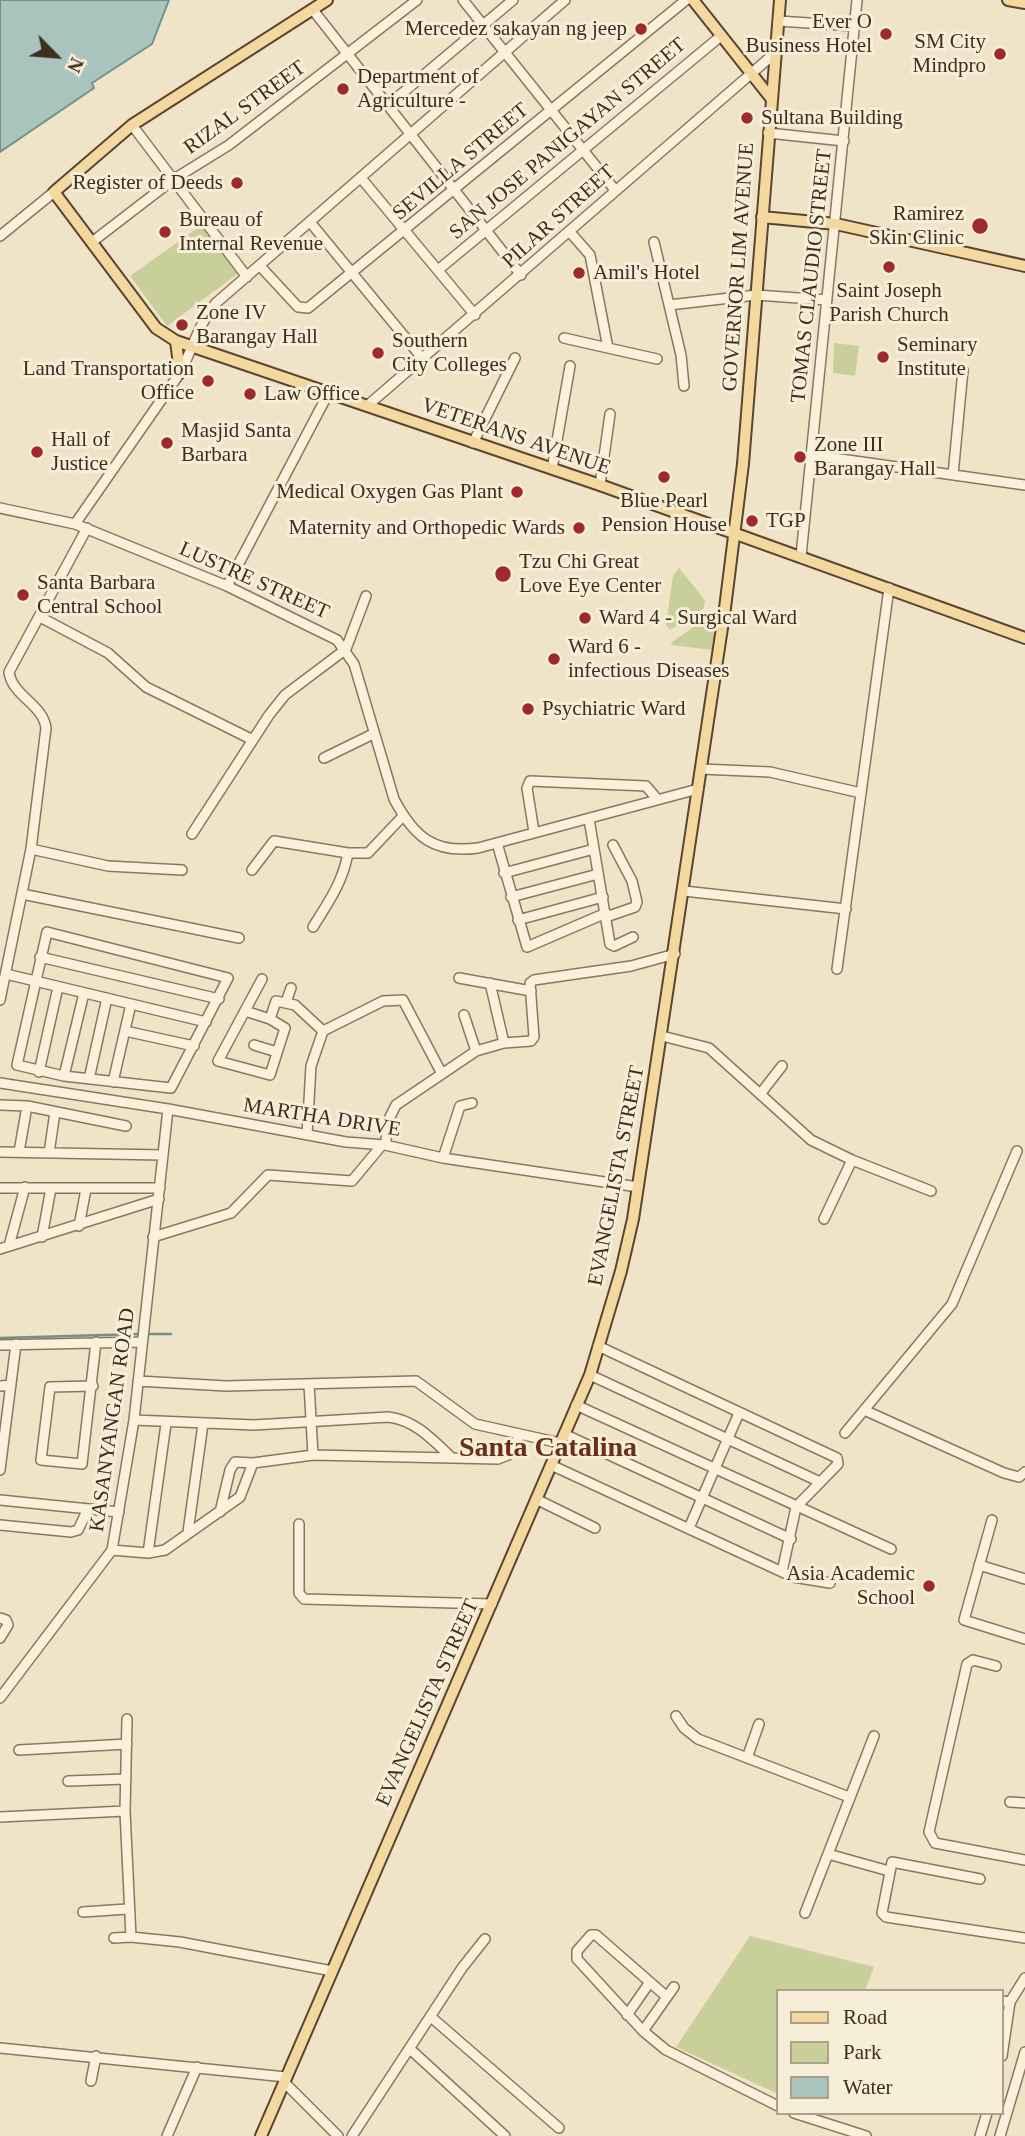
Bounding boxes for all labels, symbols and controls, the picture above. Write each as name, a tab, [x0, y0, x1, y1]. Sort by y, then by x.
place label: Ever O Business Hotel	[745, 9, 872, 59]
place label: Mercedez sakayan ng jeep	[405, 16, 627, 42]
north arrow	[21, 21, 91, 91]
marker: Mercedez sakayan ng jeep	[633, 21, 649, 37]
marker: Ever O Business Hotel	[878, 26, 894, 42]
place label: SM City Mindpro	[912, 29, 986, 79]
street label: SAN JOSE PANIGAYAN STREET	[445, 33, 691, 245]
marker: SM City Mindpro	[992, 46, 1008, 62]
text: N	[63, 54, 88, 76]
street label: RIZAL STREET	[179, 55, 311, 161]
place label: Department of Agriculture -	[357, 64, 479, 114]
marker: Department of Agriculture -	[335, 81, 351, 97]
street label: SEVILLA STREET	[388, 98, 534, 226]
place label: Sultana Building	[761, 105, 903, 131]
marker: Sultana Building	[739, 110, 755, 126]
street label: GOVERNOR LIM AVENUE	[718, 142, 760, 392]
street label: TOMAS CLAUDIO STREET	[786, 148, 838, 404]
street label: PILAR STREET	[497, 160, 621, 274]
place label: Register of Deeds	[73, 170, 223, 196]
marker: Register of Deeds	[229, 175, 245, 191]
place label: Ramirez Skin Clinic	[869, 201, 964, 251]
place label: Bureau of Internal Revenue	[179, 207, 323, 257]
marker: Ramirez Skin Clinic	[970, 216, 990, 236]
marker: Bureau of Internal Revenue	[157, 224, 173, 240]
marker: Saint Joseph Parish Church	[881, 259, 897, 275]
place label: Amil's Hotel	[593, 260, 700, 286]
marker: Amil's Hotel	[571, 265, 587, 281]
place label: Saint Joseph Parish Church	[829, 278, 949, 328]
place label: Zone IV Barangay Hall	[196, 300, 318, 350]
marker: Zone IV Barangay Hall	[174, 317, 190, 333]
place label: Southern City Colleges	[392, 328, 507, 378]
place label: Seminary Institute	[897, 332, 977, 382]
marker: Southern City Colleges	[370, 345, 386, 361]
marker: Seminary Institute	[875, 349, 891, 365]
place label: Land Transportation Office	[23, 356, 194, 406]
marker: Land Transportation Office	[200, 373, 216, 389]
place label: Law Office	[264, 381, 360, 407]
marker: Law Office	[242, 386, 258, 402]
street label: VETERANS AVENUE	[418, 393, 614, 481]
place label: Masjid Santa Barbara	[181, 418, 291, 468]
place label: Hall of Justice	[51, 427, 110, 477]
place label: Zone III Barangay Hall	[814, 432, 936, 482]
marker: Masjid Santa Barbara	[159, 435, 175, 451]
marker: Hall of Justice	[29, 444, 45, 460]
marker: Zone III Barangay Hall	[792, 449, 808, 465]
marker: Blue Pearl Pension House	[656, 469, 672, 485]
place label: Medical Oxygen Gas Plant	[276, 479, 503, 505]
marker: Medical Oxygen Gas Plant	[509, 484, 525, 500]
place label: Blue Pearl Pension House	[601, 488, 727, 538]
place label: TGP	[766, 508, 806, 534]
marker: TGP	[744, 513, 760, 529]
place label: Maternity and Orthopedic Wards	[289, 515, 565, 541]
marker: Maternity and Orthopedic Wards	[571, 520, 587, 536]
street label: LUSTRE STREET	[175, 537, 333, 625]
place label: Tzu Chi Great Love Eye Center	[519, 549, 661, 599]
marker: Tzu Chi Great Love Eye Center	[493, 564, 513, 584]
place label: Santa Barbara Central School	[37, 570, 162, 620]
marker: Santa Barbara Central School	[15, 587, 31, 603]
place label: Ward 4 - Surgical Ward	[599, 605, 797, 631]
marker: Ward 4 - Surgical Ward	[577, 610, 593, 626]
place label: Ward 6 - infectious Diseases	[568, 634, 730, 684]
marker: Ward 6 - infectious Diseases	[546, 651, 562, 667]
place label: Psychiatric Ward	[542, 696, 686, 722]
marker: Psychiatric Ward	[520, 701, 536, 717]
street label: EVANGELISTA STREET	[583, 1064, 651, 1288]
street label: MARTHA DRIVE	[241, 1093, 403, 1143]
street label: KASANYANGAN ROAD	[85, 1306, 141, 1534]
district label: Santa Catalina	[459, 1432, 637, 1466]
place label: Asia Academic School	[786, 1561, 915, 1611]
marker: Asia Academic School	[921, 1578, 937, 1594]
street label: EVANGELISTA STREET	[371, 1596, 485, 1810]
legend	[776, 1989, 1004, 2115]
text: Road	[843, 2005, 887, 2029]
text: Park	[843, 2040, 882, 2064]
text: Water	[843, 2075, 893, 2099]

